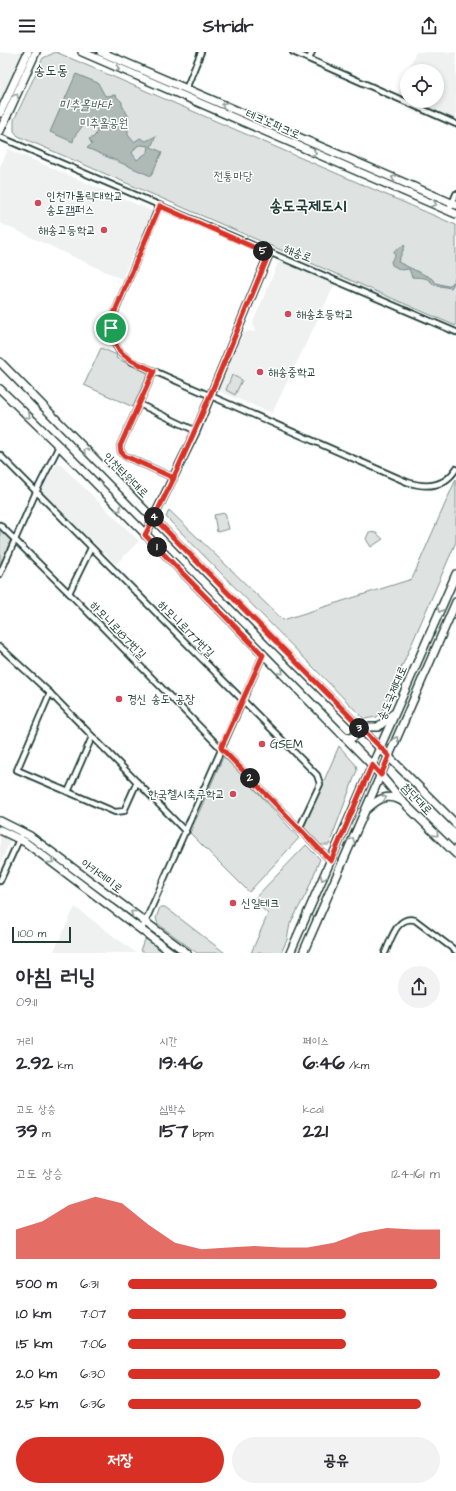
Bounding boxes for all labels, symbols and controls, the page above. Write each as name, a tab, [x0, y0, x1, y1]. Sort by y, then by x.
text: Stridr	[203, 14, 253, 39]
icon: menu	[16, 15, 38, 37]
icon: share	[418, 15, 440, 37]
district label: 송도동	[34, 61, 68, 81]
one-way arrow	[114, 64, 121, 72]
map controls	[400, 64, 444, 108]
button: locate	[400, 64, 444, 108]
one-way arrow	[11, 92, 19, 100]
water label: 미추홀바다	[59, 96, 113, 114]
one-way arrow	[220, 101, 227, 109]
street label: 테크노파크로	[243, 105, 303, 144]
park label: 미추홀공원	[80, 115, 128, 132]
one-way arrow	[310, 148, 318, 156]
park label: 전통마당	[214, 168, 253, 185]
one-way arrow	[391, 175, 399, 183]
place label: 인천가톨릭대학교 송도캠퍼스	[46, 188, 123, 219]
district label: 송도국제도시	[269, 195, 347, 217]
marker: 인천가톨릭대학교 송도캠퍼스	[33, 198, 43, 208]
one-way arrow	[430, 200, 437, 208]
place label: 해송고등학교	[38, 222, 96, 239]
marker: 해송고등학교	[99, 225, 109, 235]
street label: 해송로	[281, 240, 314, 267]
pin: 5	[253, 241, 273, 261]
text: 5	[259, 243, 267, 258]
place label: 해송초등학교	[296, 306, 354, 323]
marker: 해송초등학교	[283, 309, 293, 319]
pin	[94, 311, 128, 345]
icon: arrive	[100, 317, 122, 339]
place label: 해송중학교	[268, 364, 316, 381]
marker: 해송중학교	[255, 367, 265, 377]
one-way arrow	[23, 411, 31, 419]
one-way arrow	[83, 448, 91, 456]
street label: 인천타워대로	[99, 449, 152, 502]
one-way arrow	[114, 504, 122, 512]
pin: 4	[144, 507, 164, 527]
text: 4	[150, 509, 158, 524]
pin: 1	[147, 537, 167, 557]
text: 1	[156, 539, 158, 554]
street label: 하모니로177번길	[153, 597, 218, 662]
street label: 하모니로187번길	[86, 598, 150, 663]
one-way arrow	[437, 606, 445, 613]
street label: 송도국제대로	[373, 663, 412, 723]
one-way arrow	[276, 667, 284, 675]
place label: 경신 송도 공장	[127, 691, 195, 708]
marker: 경신 송도 공장	[114, 694, 124, 704]
pin: 3	[349, 718, 369, 738]
text: 3	[356, 720, 362, 735]
one-way arrow	[392, 735, 400, 742]
place label: GSEM	[270, 736, 303, 753]
marker: GSEM	[257, 739, 267, 749]
pin: 2	[240, 768, 260, 788]
text: 2	[247, 770, 253, 785]
street label: 첨단대로	[397, 779, 436, 819]
place label: 한국첼시축구학교	[148, 786, 225, 803]
marker: 한국첼시축구학교	[228, 789, 238, 799]
one-way arrow	[380, 795, 387, 803]
one-way arrow	[431, 829, 439, 837]
one-way arrow	[347, 837, 355, 845]
street label: 아카데미로	[77, 855, 126, 898]
one-way arrow	[46, 857, 53, 864]
one-way arrow	[320, 874, 328, 881]
place label: 신일테크	[241, 895, 280, 912]
marker: 신일테크	[228, 898, 238, 908]
one-way arrow	[130, 910, 137, 918]
scale bar	[12, 925, 71, 944]
text: 100 m	[18, 926, 46, 941]
text: 아침 러닝	[16, 962, 96, 993]
button: share	[398, 966, 440, 1008]
text: 09:11	[16, 993, 37, 1011]
text: 거리	[16, 1034, 34, 1049]
text: 시간	[159, 1034, 177, 1049]
text: 페이스	[303, 1034, 329, 1049]
text: 2.92	[16, 1049, 53, 1077]
text: 19:46	[159, 1049, 203, 1077]
text: 6:46	[303, 1049, 345, 1077]
text: km	[53, 1058, 73, 1073]
text: /km	[345, 1058, 369, 1073]
text: 고도 상승	[16, 1102, 56, 1117]
text: 심박수	[159, 1102, 186, 1117]
text: kcal	[303, 1102, 324, 1117]
text: 39	[16, 1117, 38, 1145]
text: 157	[159, 1117, 188, 1145]
text: 221	[303, 1117, 328, 1145]
text: m	[38, 1126, 51, 1141]
text: bpm	[188, 1126, 214, 1141]
text: 고도 상승	[16, 1165, 63, 1183]
text: 124–161 m	[391, 1165, 440, 1183]
text: 500 m	[16, 1275, 57, 1293]
text: 6:31	[80, 1275, 99, 1293]
text: 1.0 km	[16, 1305, 51, 1323]
text: 7:07	[80, 1305, 106, 1323]
text: 1.5 km	[16, 1335, 52, 1353]
text: 7:06	[80, 1335, 107, 1353]
text: 2.0 km	[16, 1365, 57, 1383]
text: 6:30	[80, 1365, 105, 1383]
text: 2.5 km	[16, 1395, 58, 1413]
text: 6:36	[80, 1395, 105, 1413]
button: 저장	[16, 1437, 224, 1483]
button: 공유	[232, 1437, 440, 1483]

